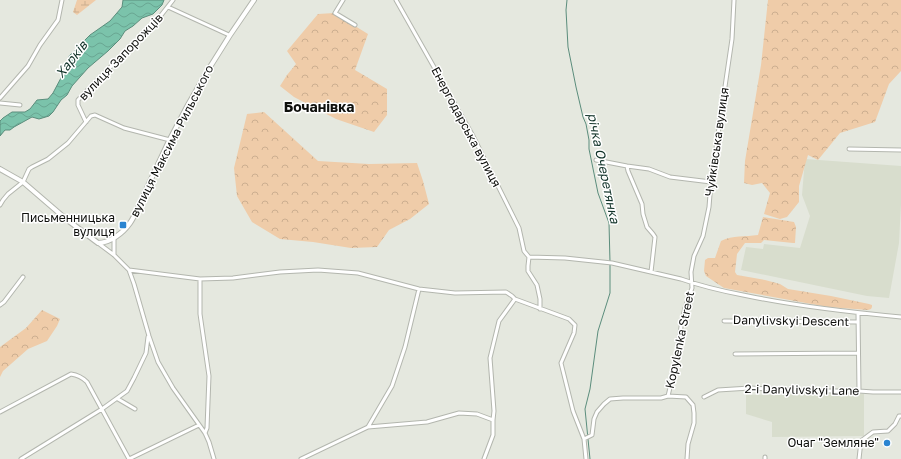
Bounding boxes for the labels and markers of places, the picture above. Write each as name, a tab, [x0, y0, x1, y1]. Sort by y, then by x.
place label: Письменницька вулиця	[21, 210, 115, 239]
marker: Письменницька вулиця	[118, 220, 128, 230]
place label: Очаг "Земляне"	[787, 435, 879, 450]
marker: Очаг "Земляне"	[882, 438, 892, 448]

